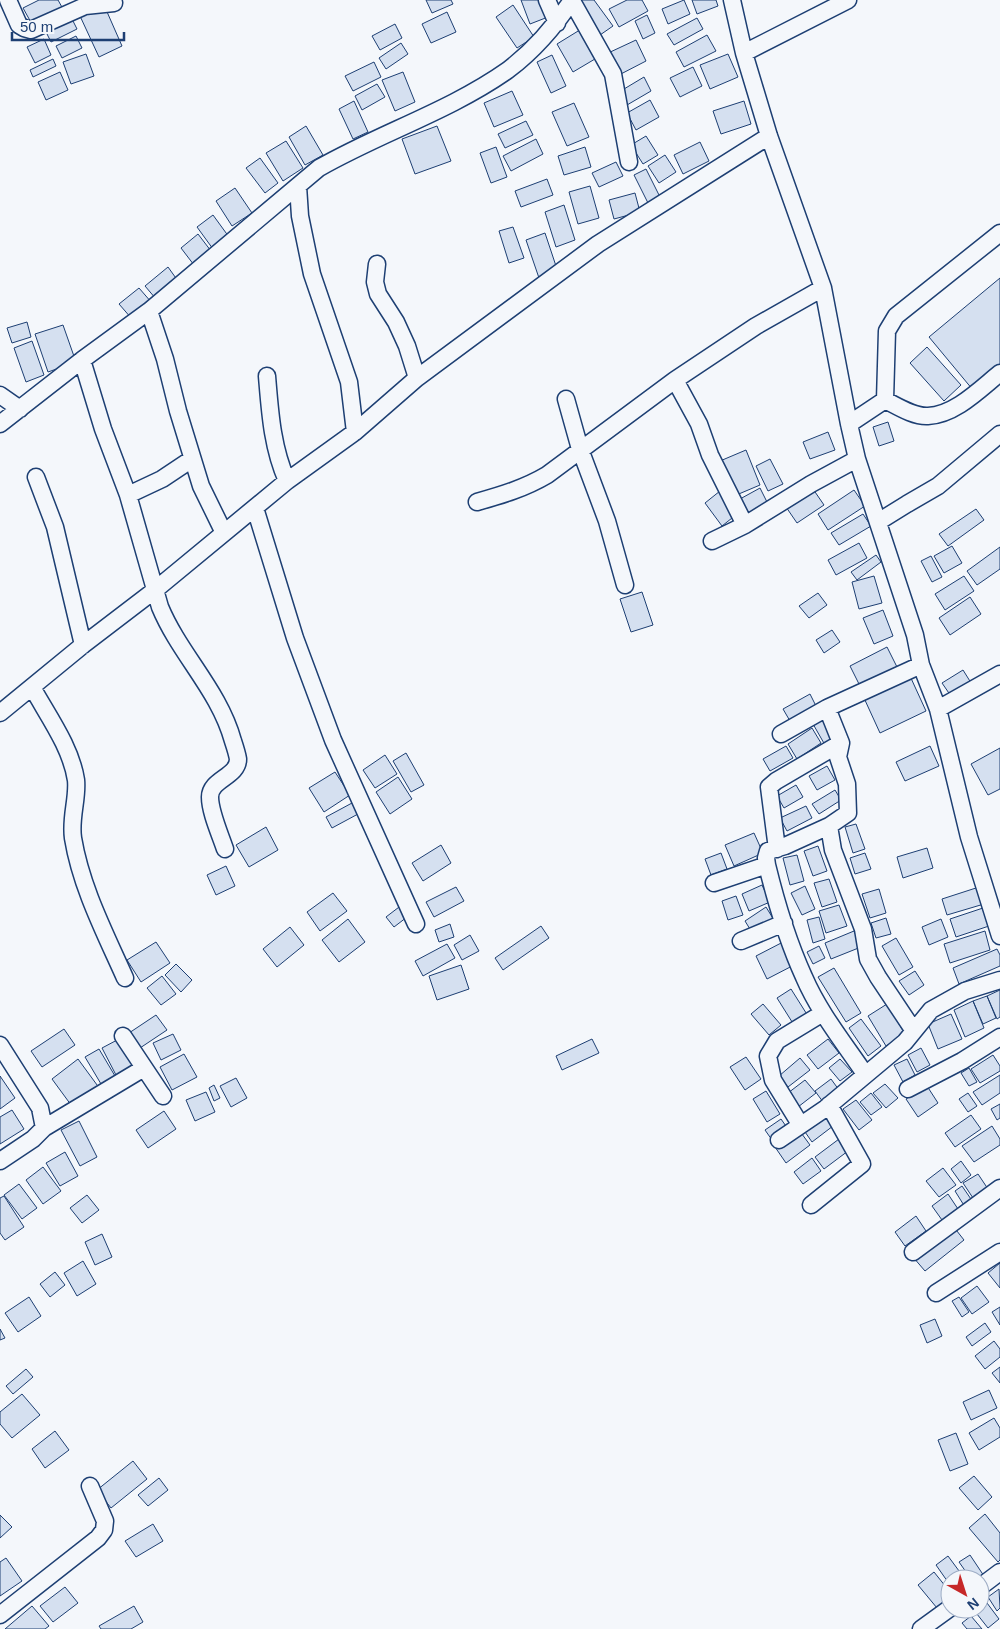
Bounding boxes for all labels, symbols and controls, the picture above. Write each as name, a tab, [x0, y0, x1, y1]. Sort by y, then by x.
scale bar	[12, 10, 125, 42]
text: 50 m	[20, 18, 53, 35]
north arrow	[940, 1569, 990, 1619]
text: N	[964, 1595, 982, 1614]

